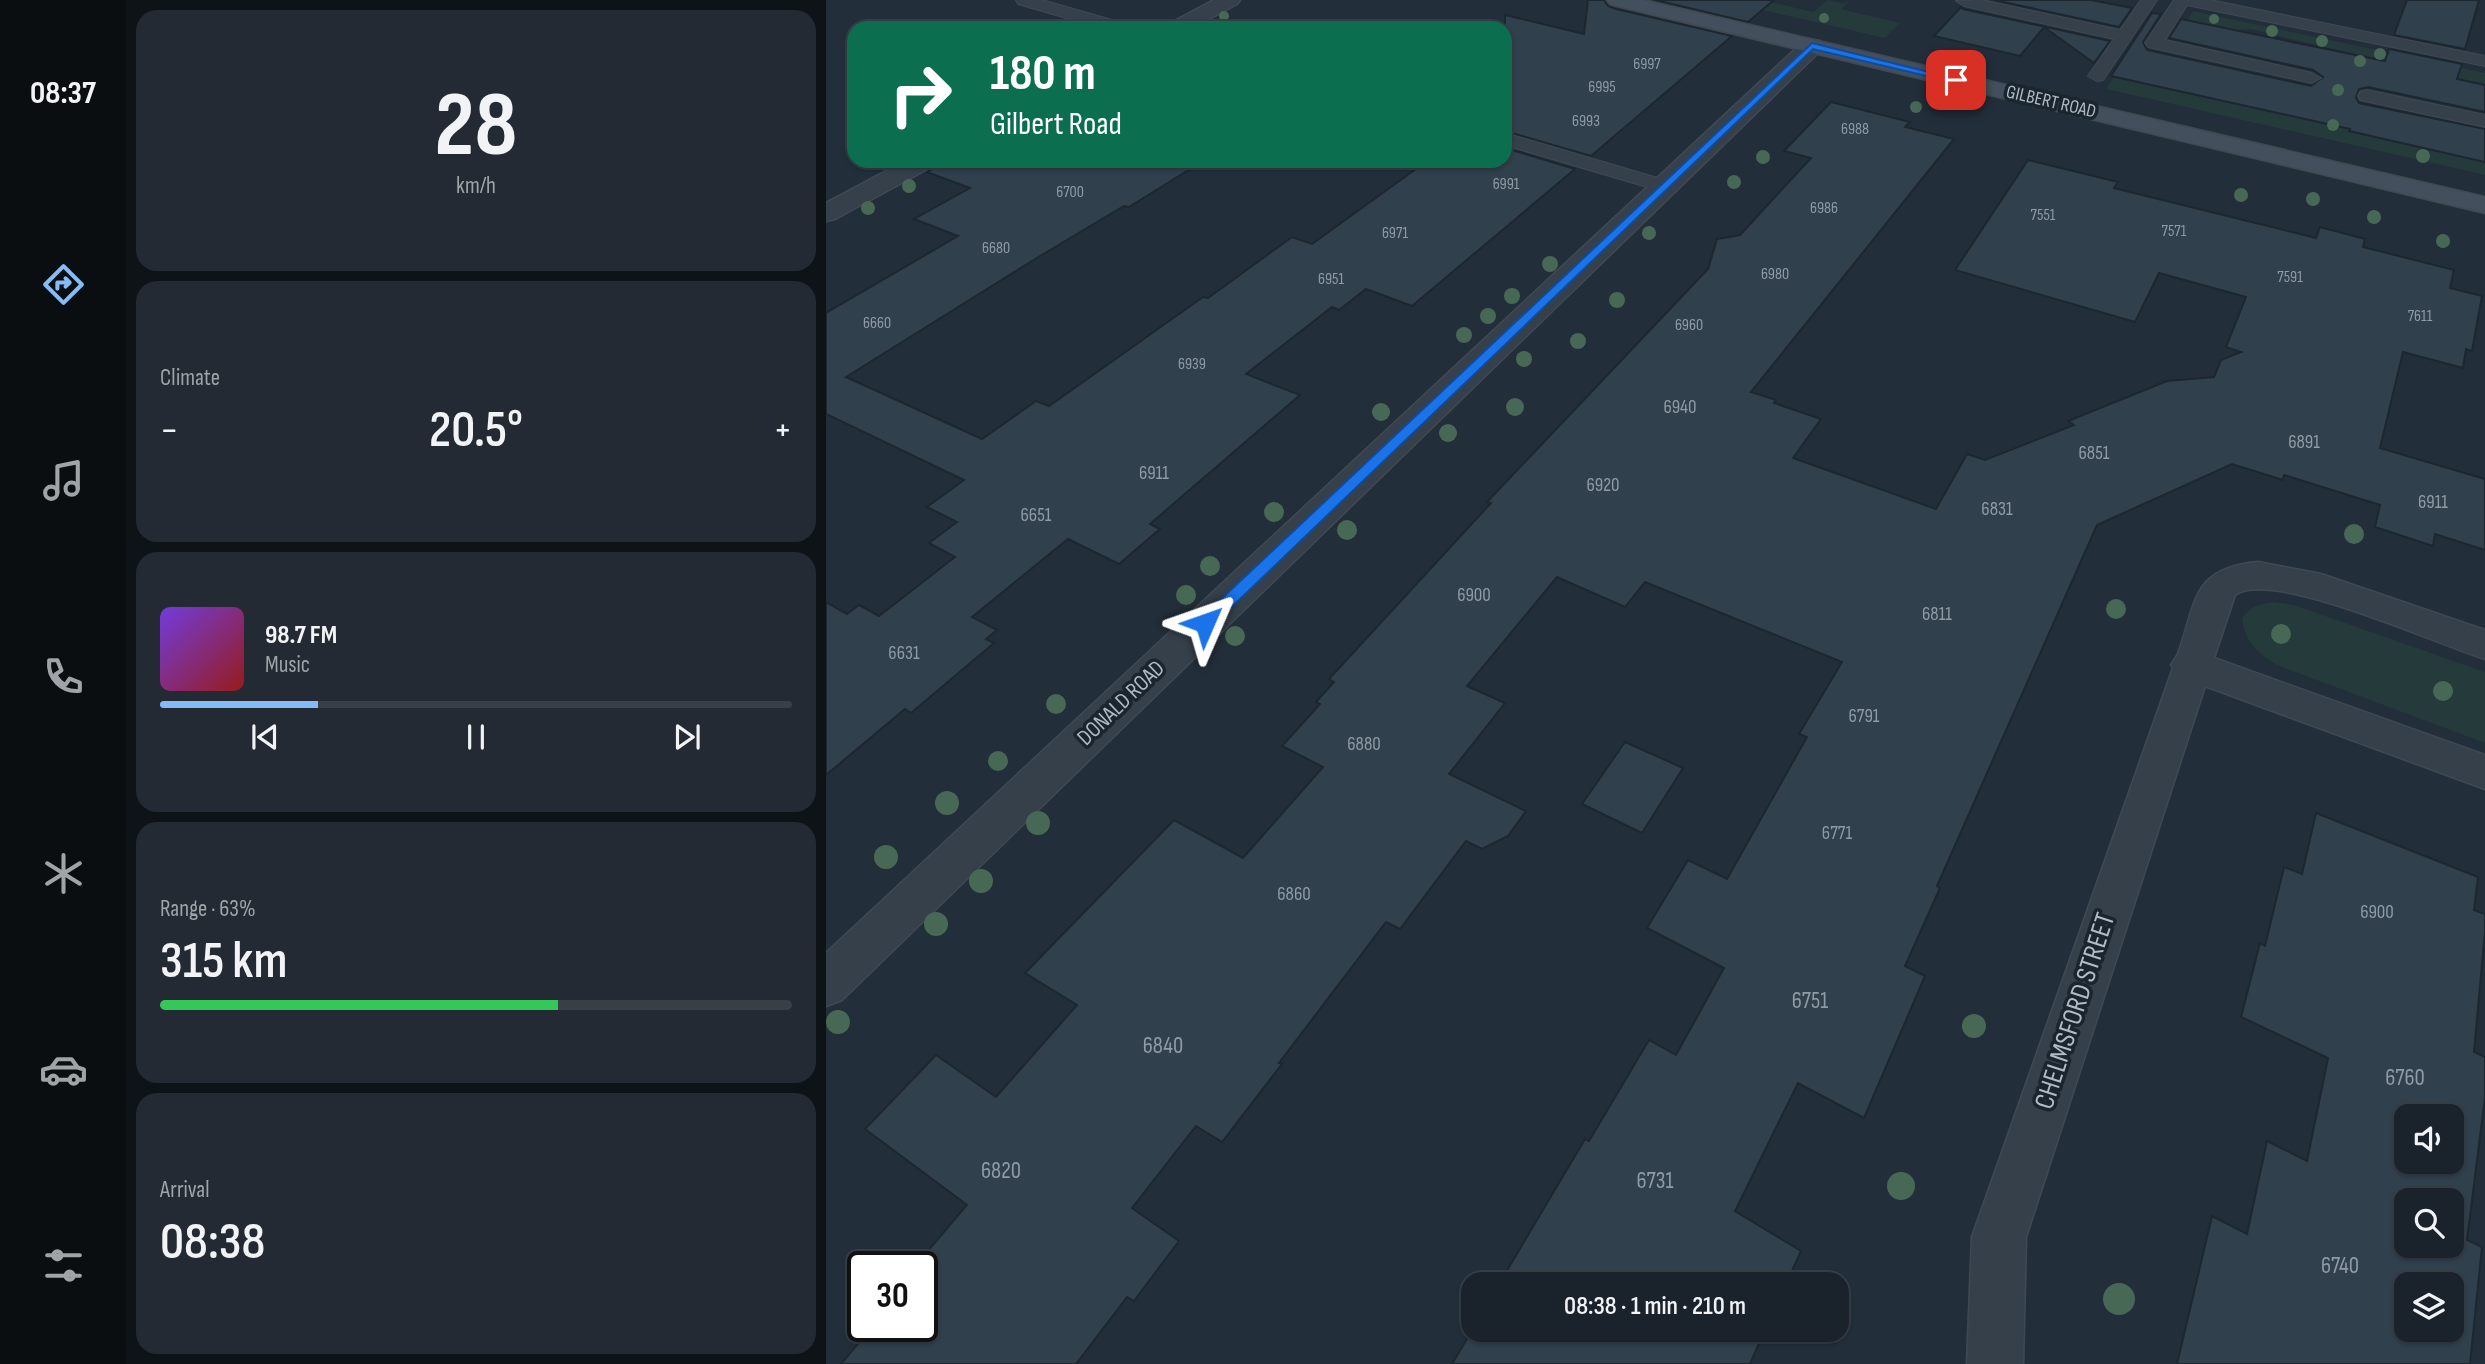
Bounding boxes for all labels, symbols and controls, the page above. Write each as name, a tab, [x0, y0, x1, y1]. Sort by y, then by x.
text: 180 m	[990, 45, 1096, 104]
icon: right	[875, 49, 966, 140]
pin	[1926, 50, 1986, 110]
house number: 6997	[1633, 55, 1661, 74]
icon: arrive	[1937, 61, 1975, 99]
text: 28	[435, 72, 517, 181]
text: 08:37	[30, 74, 96, 113]
house number: 6995	[1588, 78, 1616, 97]
street label: GILBERT ROAD	[2004, 81, 2098, 123]
text: Gilbert Road	[990, 105, 1122, 144]
house number: 6993	[1572, 112, 1600, 131]
house number: 6988	[1841, 120, 1869, 139]
text: km/h	[456, 172, 496, 200]
house number: 6991	[1493, 175, 1520, 194]
house number: 6700	[1056, 183, 1084, 202]
house number: 6986	[1810, 199, 1838, 218]
house number: 7551	[2031, 206, 2056, 225]
house number: 7571	[2162, 222, 2187, 241]
house number: 6971	[1382, 224, 1408, 243]
house number: 6680	[982, 239, 1010, 258]
icon: directions	[39, 260, 88, 309]
house number: 6980	[1761, 265, 1789, 284]
house number: 7591	[2277, 268, 2303, 287]
house number: 6951	[1318, 270, 1344, 289]
house number: 7611	[2408, 307, 2433, 326]
house number: 6660	[863, 314, 891, 333]
house number: 6960	[1675, 316, 1703, 335]
house number: 6939	[1178, 355, 1206, 374]
text: Climate	[160, 364, 220, 392]
house number: 6940	[1663, 396, 1697, 419]
text: 20.5°	[429, 399, 523, 462]
text: −	[160, 408, 179, 453]
text: +	[773, 408, 792, 453]
house number: 6891	[2288, 431, 2320, 454]
house number: 6851	[2079, 442, 2110, 465]
icon: music	[39, 456, 88, 505]
house number: 6911	[1139, 462, 1169, 485]
house number: 6920	[1587, 474, 1619, 497]
house number: 6911	[2418, 491, 2448, 514]
house number: 6831	[1981, 498, 2013, 521]
house number: 6651	[1021, 504, 1052, 527]
house number: 6900	[1457, 584, 1491, 607]
position arrow	[1168, 586, 1242, 660]
house number: 6811	[1922, 603, 1952, 626]
text: 98.7 FM	[265, 620, 337, 651]
house number: 6631	[888, 642, 920, 665]
text: Music	[265, 651, 310, 679]
icon: phone	[39, 652, 88, 701]
street label: DONALD ROAD	[1072, 655, 1170, 751]
house number: 6791	[1849, 705, 1880, 728]
icon: previous	[246, 718, 284, 756]
icon: pause	[457, 718, 495, 756]
icon: next	[668, 718, 706, 756]
house number: 6880	[1347, 733, 1381, 756]
house number: 6771	[1822, 822, 1852, 845]
icon: climate	[39, 849, 88, 898]
house number: 6860	[1277, 883, 1311, 906]
text: Range · 63%	[160, 895, 256, 923]
house number: 6900	[2360, 901, 2394, 924]
street label: CHELMSFORD STREET	[2028, 909, 2122, 1113]
text: 315 km	[160, 930, 287, 993]
house number: 6751	[1792, 987, 1828, 1015]
house number: 6840	[1143, 1032, 1183, 1060]
icon: car	[39, 1045, 88, 1094]
house number: 6760	[2385, 1064, 2425, 1092]
map controls	[2394, 1104, 2464, 1342]
button: sound	[2394, 1104, 2464, 1174]
house number: 6820	[981, 1157, 1021, 1185]
house number: 6731	[1637, 1167, 1673, 1195]
text: Arrival	[160, 1176, 209, 1204]
button: search	[2394, 1188, 2464, 1258]
text: 08:38	[160, 1211, 265, 1274]
icon: filters	[39, 1241, 88, 1290]
speed limit sign: 30	[847, 1251, 938, 1342]
house number: 6740	[2321, 1252, 2359, 1280]
button: layers	[2394, 1272, 2464, 1342]
text: 08:38 · 1 min · 210 m	[1564, 1291, 1746, 1322]

